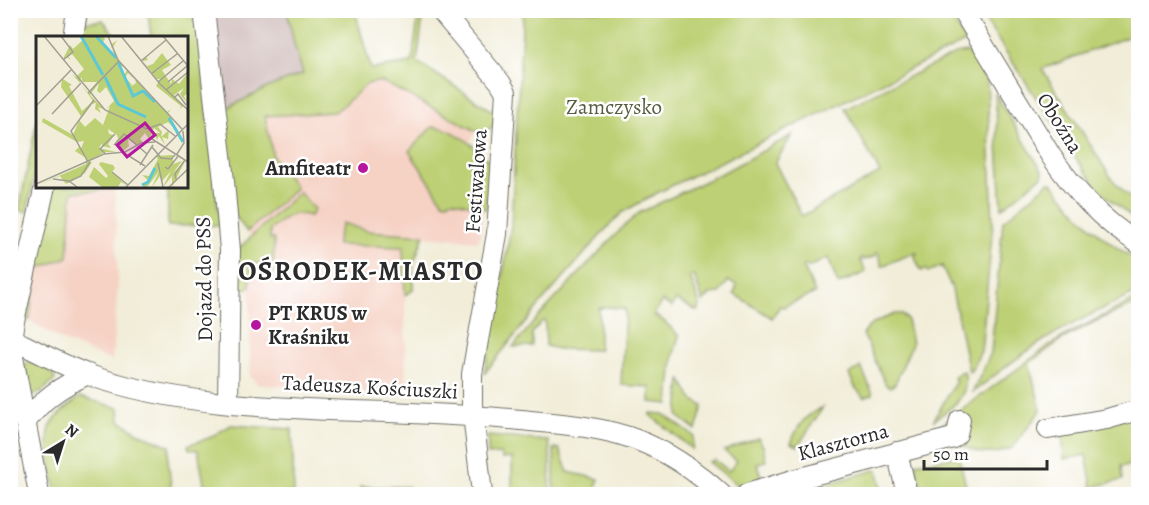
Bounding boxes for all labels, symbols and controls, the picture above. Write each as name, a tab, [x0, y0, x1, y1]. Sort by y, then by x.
inset map	[36, 36, 188, 188]
street label: Oboźna	[1030, 87, 1090, 159]
park label: Zamczysko	[566, 93, 662, 121]
street label: Festiwalowa	[458, 128, 494, 234]
place label: Amfiteatr	[264, 154, 351, 182]
marker: Amfiteatr	[356, 161, 370, 175]
street label: Dojazd do PSS	[189, 216, 219, 342]
district label: OŚRODEK-MIASTO	[238, 253, 484, 289]
place label: PT KRUS w Kraśniku	[268, 299, 368, 351]
marker: PT KRUS w Kraśniku	[249, 318, 263, 332]
street label: Tadeusza Kościuszki	[281, 368, 459, 406]
north arrow	[33, 412, 93, 472]
street label: Klasztorna	[794, 416, 892, 468]
text: N	[60, 419, 83, 443]
scale bar	[924, 433, 1047, 471]
text: 50 m	[933, 442, 969, 466]

